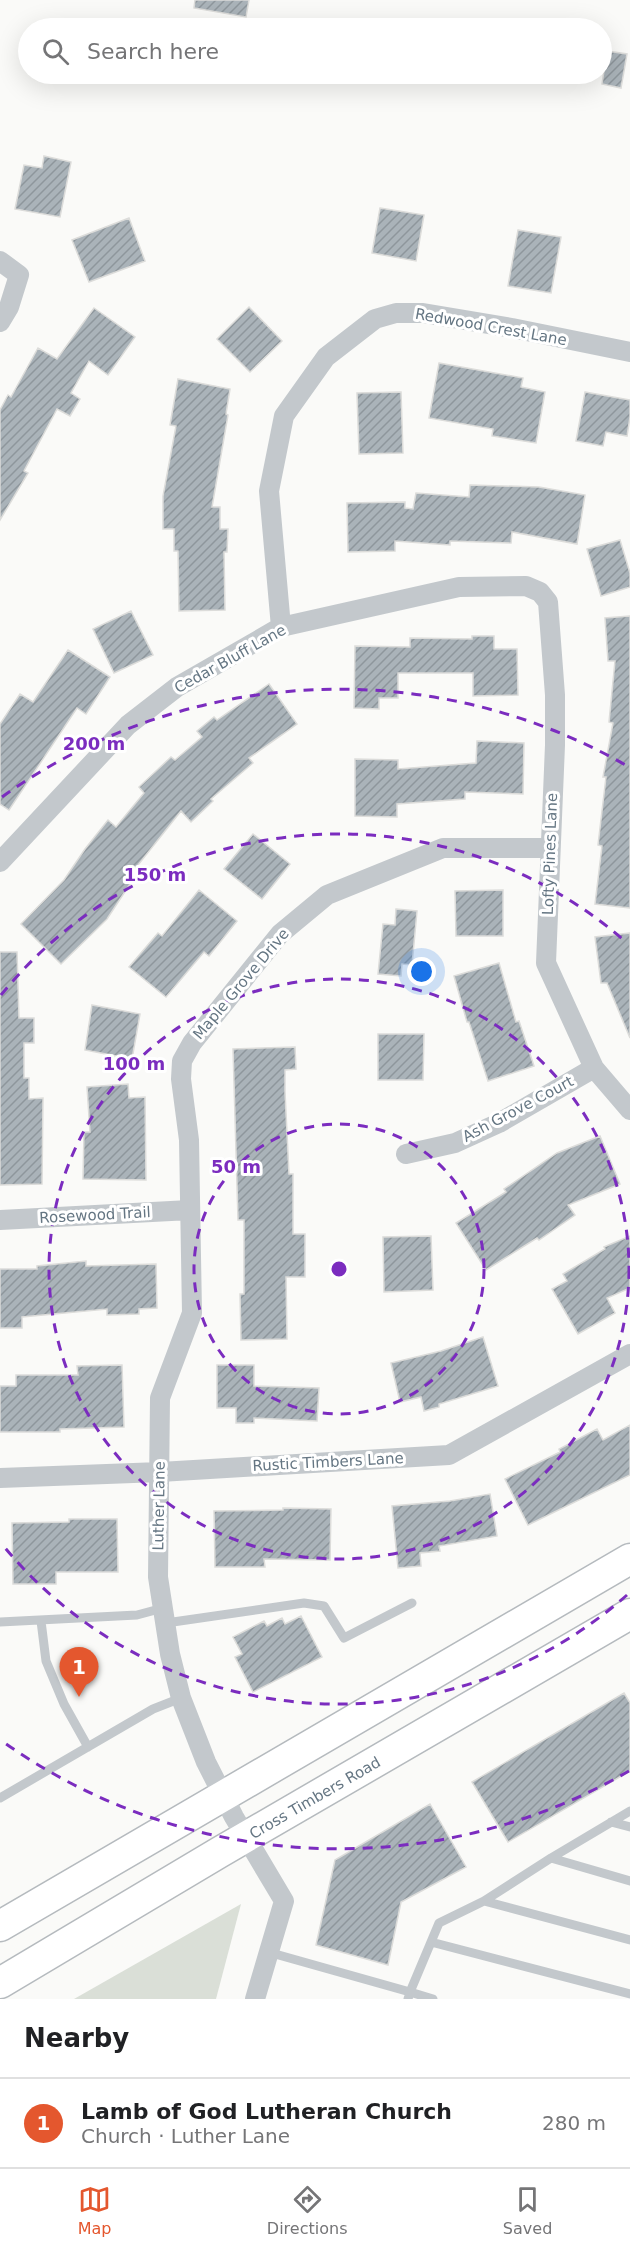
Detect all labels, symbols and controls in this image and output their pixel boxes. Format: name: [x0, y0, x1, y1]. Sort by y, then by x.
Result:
search box: [18, 18, 612, 84]
icon: search: [39, 35, 72, 68]
text: Search here: [87, 39, 219, 64]
street label: Redwood Crest Lane: [414, 305, 568, 349]
street label: Cedar Bluff Lane: [171, 621, 289, 697]
text: 200 m: [63, 733, 125, 754]
street label: Lofty Pines Lane: [539, 793, 561, 915]
text: 150 m: [124, 864, 186, 885]
street label: Maple Grove Drive: [189, 925, 293, 1043]
your location: [407, 957, 436, 986]
text: 100 m: [103, 1053, 165, 1074]
street label: Ash Grove Court: [459, 1072, 577, 1146]
text: 50 m: [211, 1156, 261, 1177]
street label: Rosewood Trail: [39, 1203, 151, 1227]
centre of rings: [329, 1259, 349, 1279]
street label: Rustic Timbers Lane: [252, 1449, 404, 1475]
street label: Luther Lane: [149, 1461, 169, 1551]
pin: 1: [60, 1648, 98, 1697]
street label: Cross Timbers Road: [246, 1753, 384, 1843]
text: Nearby: [24, 2023, 129, 2053]
text: Lamb of God Lutheran Church: [81, 2099, 452, 2124]
text: 1: [37, 2111, 50, 2135]
text: 280 m: [542, 2111, 606, 2135]
text: Church · Luther Lane: [81, 2124, 290, 2148]
tab: Map: [78, 2183, 111, 2238]
tab: Directions: [267, 2183, 347, 2238]
tab: Saved: [503, 2183, 552, 2238]

